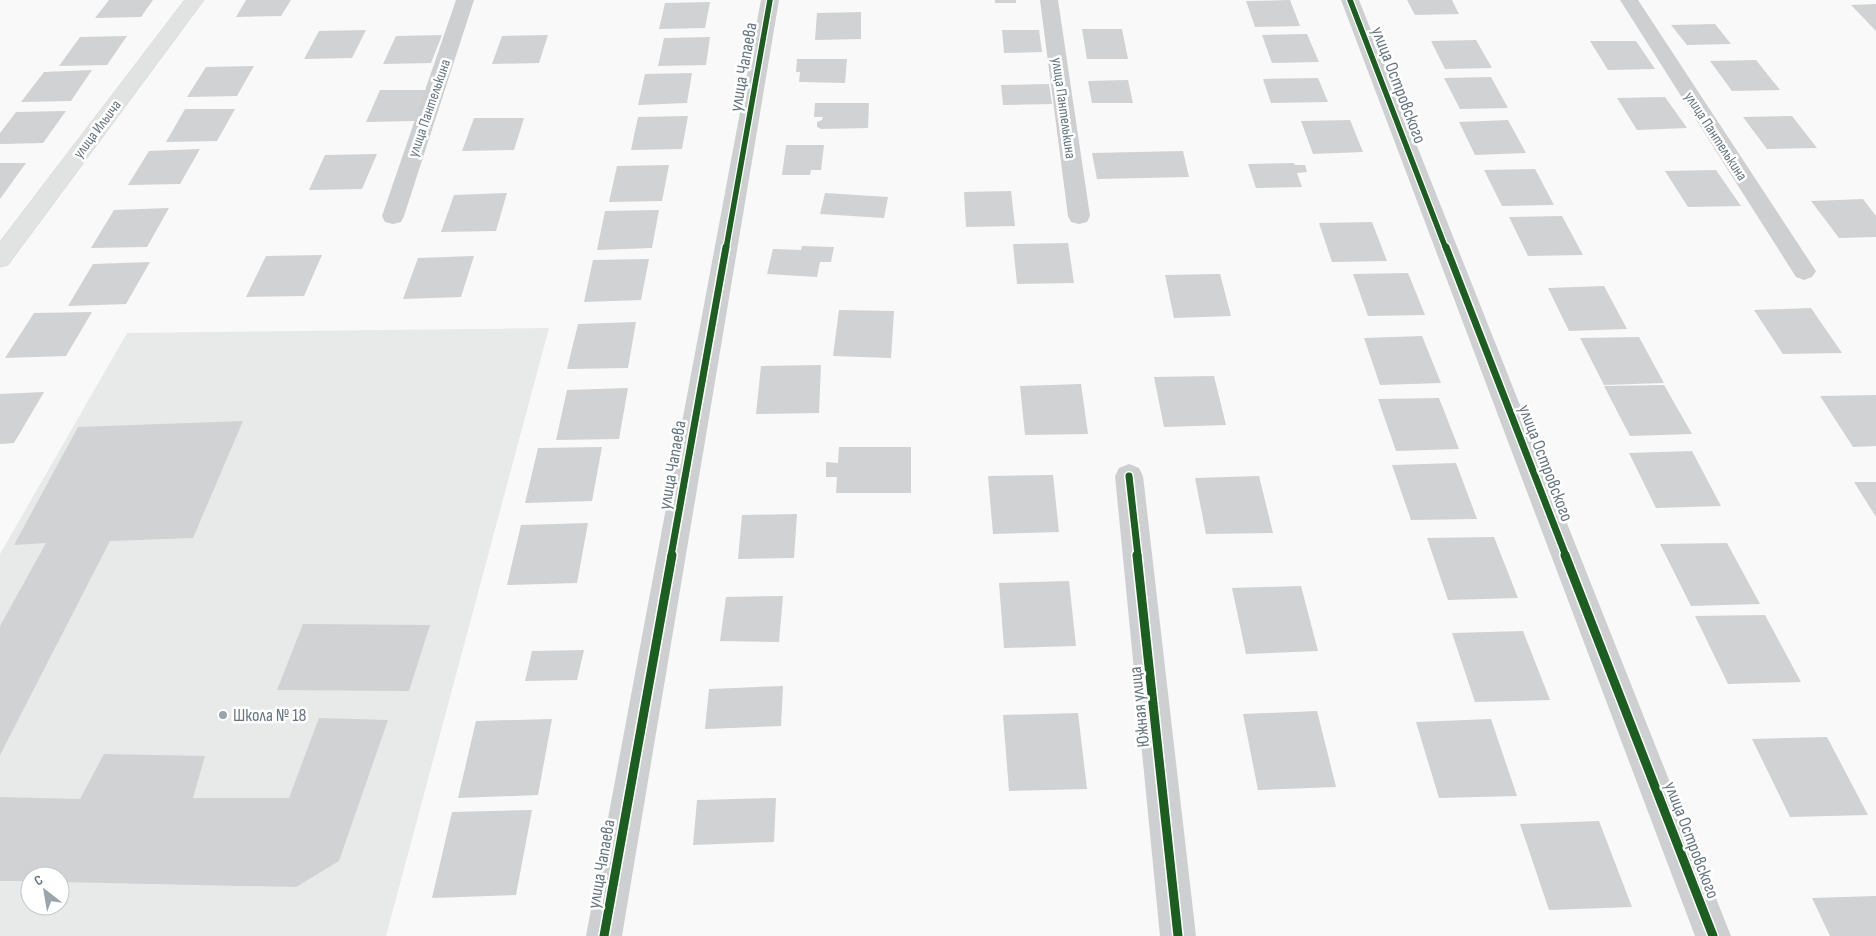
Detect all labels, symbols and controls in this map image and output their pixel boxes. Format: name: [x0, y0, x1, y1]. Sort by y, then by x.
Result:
street label: улица Чапаева: [725, 21, 762, 113]
street label: улица Островского: [1367, 24, 1430, 146]
street label: улица Пантелькина: [1047, 56, 1080, 160]
street label: улица Пантелькина: [404, 57, 455, 160]
street label: улица Пантелькина: [1680, 88, 1751, 184]
street label: улица Ильича: [69, 96, 126, 162]
street label: улица Островского: [1514, 402, 1577, 524]
street label: улица Чапаева: [654, 419, 691, 511]
street label: Южная улица: [1125, 665, 1154, 748]
place label: Школа № 18: [233, 705, 306, 726]
marker: Школа № 18: [217, 709, 229, 721]
street label: улица Островского: [1660, 779, 1723, 901]
street label: улица Чапаева: [583, 818, 620, 910]
north arrow: [20, 866, 70, 916]
text: С: [31, 871, 46, 889]

